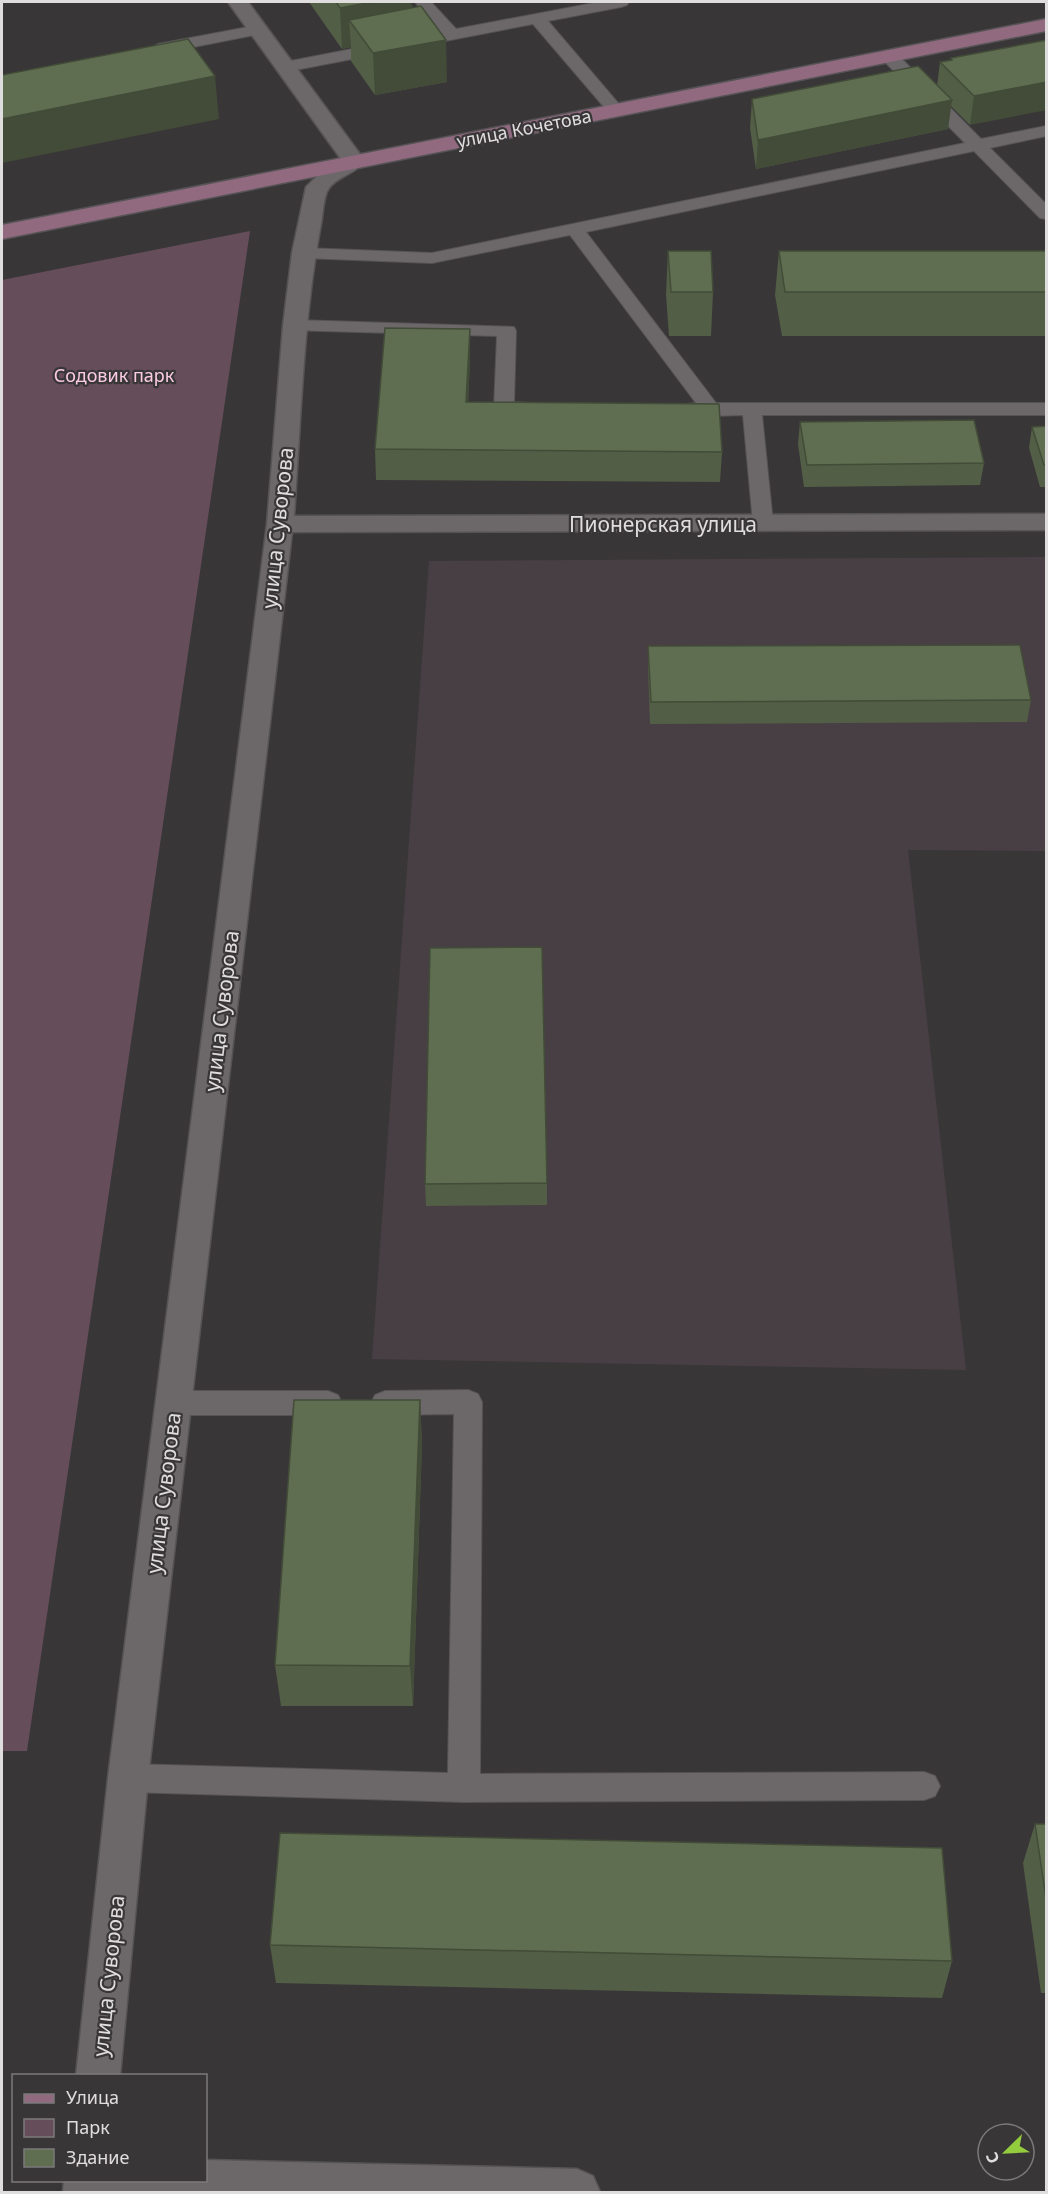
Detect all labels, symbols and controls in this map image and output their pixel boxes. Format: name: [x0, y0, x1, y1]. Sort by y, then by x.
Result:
street label: улица Кочетова: [455, 103, 593, 153]
park label: Содовик парк: [54, 363, 175, 387]
street label: улица Суворова: [255, 446, 299, 610]
street label: Пионерская улица: [569, 510, 757, 538]
street label: улица Суворова: [197, 929, 245, 1093]
street label: улица Суворова: [139, 1411, 187, 1575]
street label: улица Суворова: [86, 1894, 130, 2058]
legend: [12, 2074, 207, 2182]
text: Улица: [66, 2085, 119, 2109]
text: Парк: [66, 2115, 110, 2139]
north arrow: [976, 2122, 1036, 2182]
text: Здание: [66, 2145, 130, 2169]
text: С: [980, 2149, 1004, 2167]

